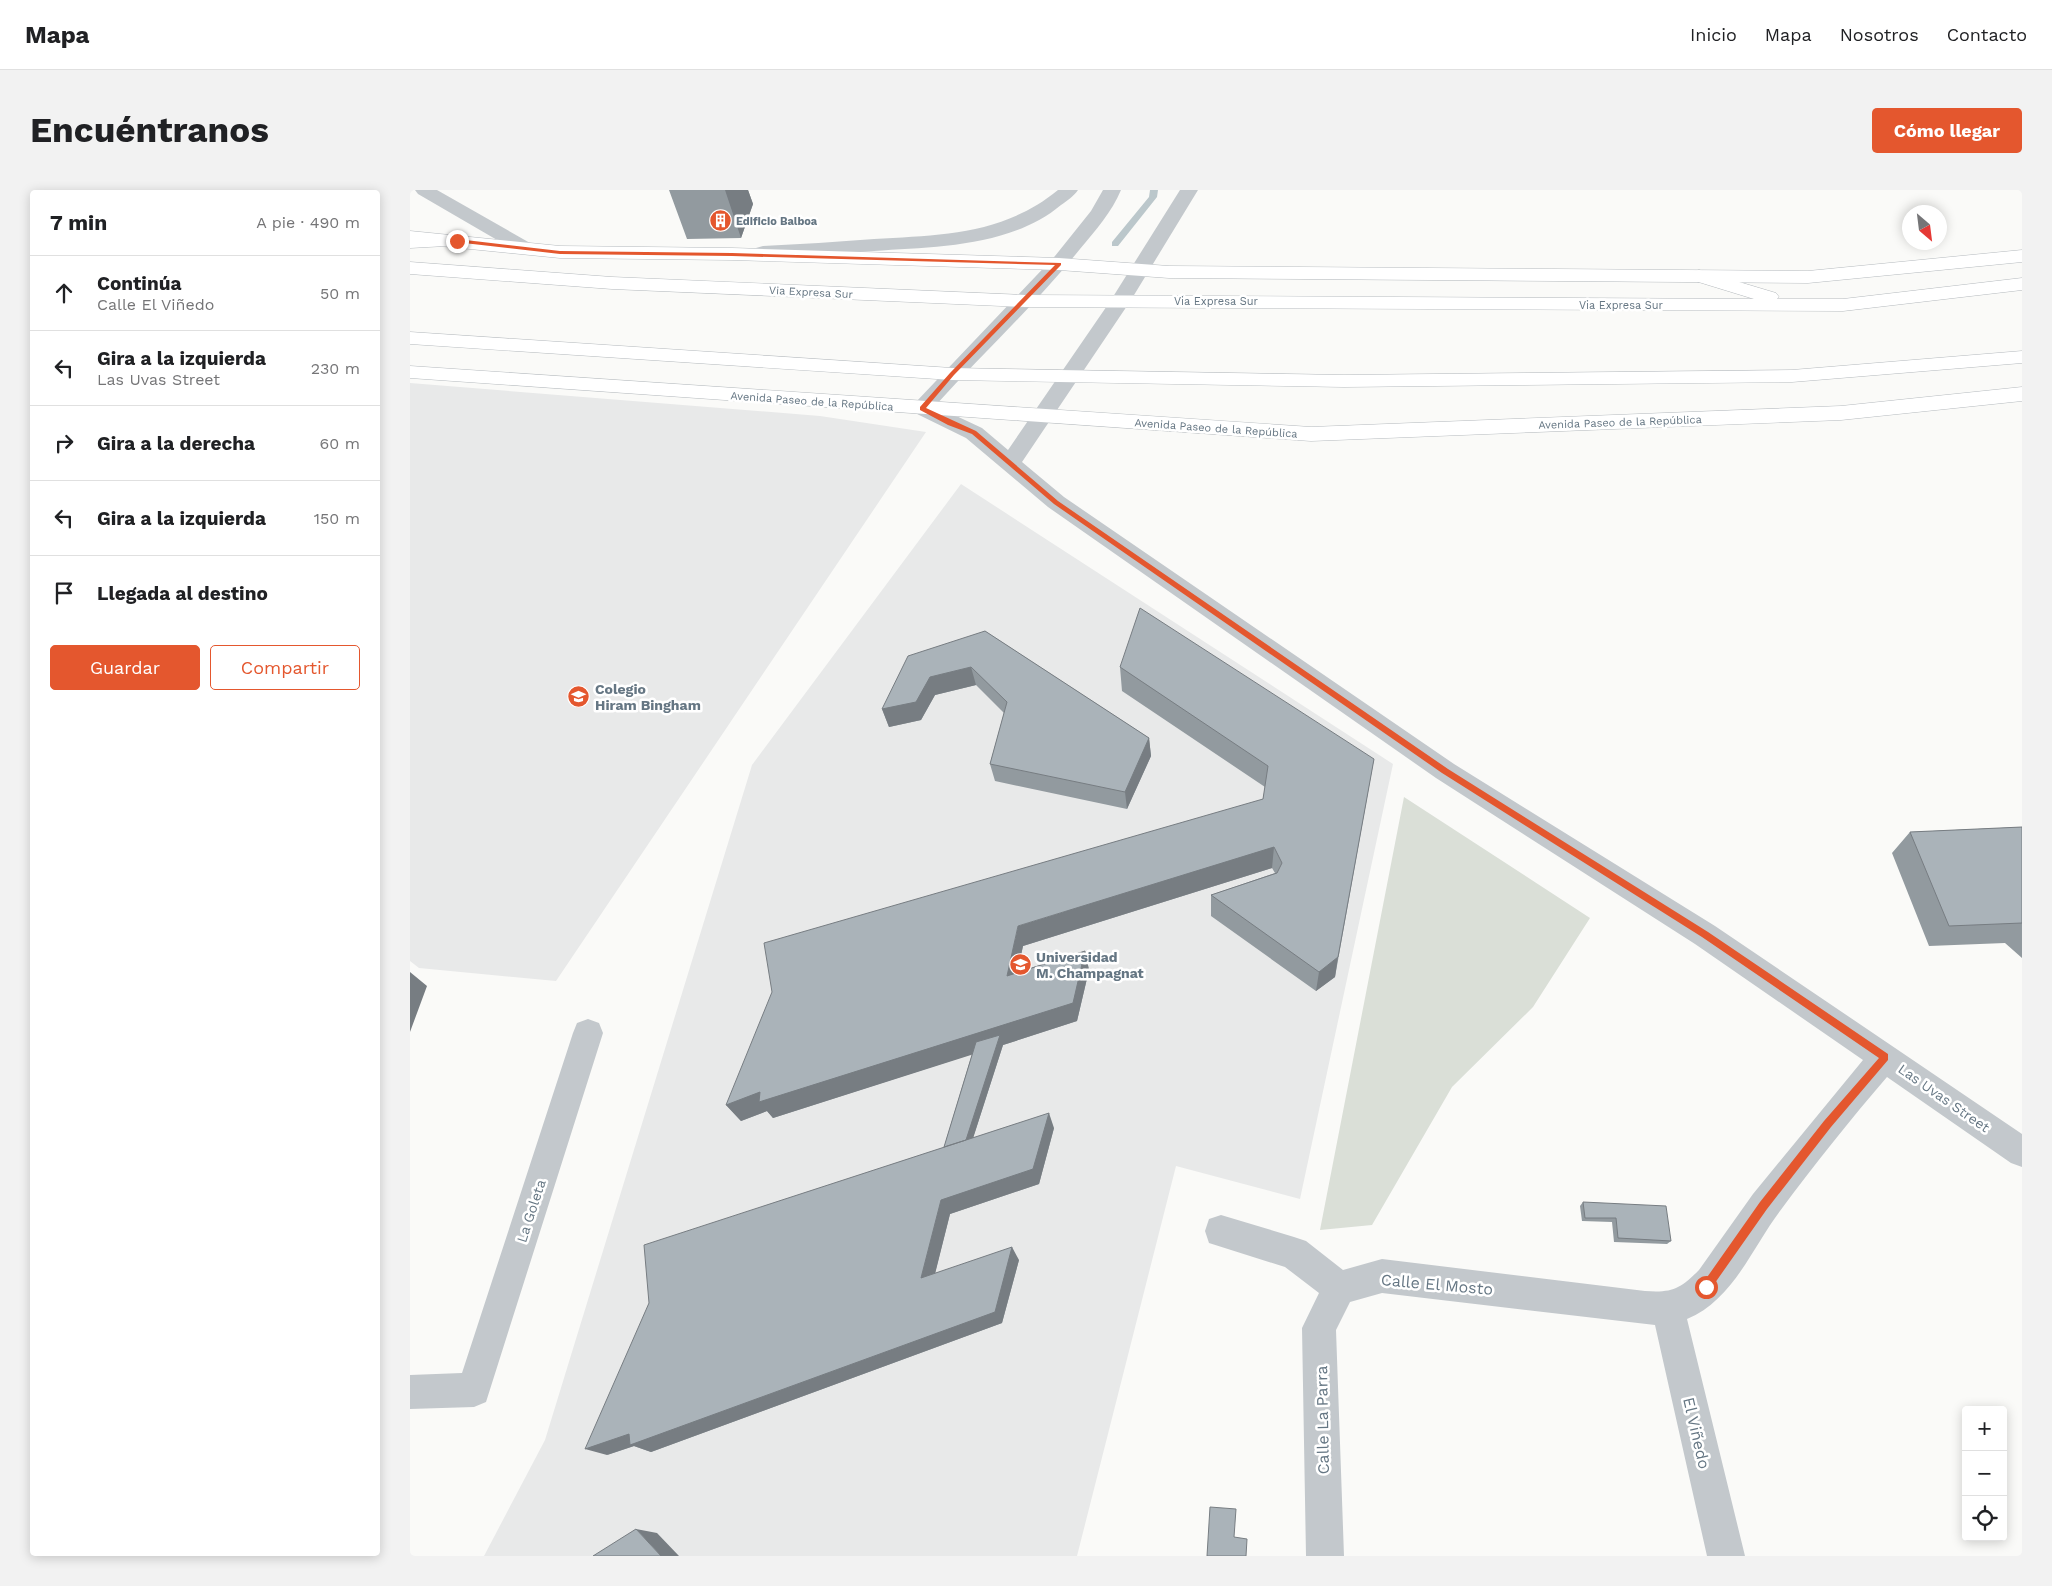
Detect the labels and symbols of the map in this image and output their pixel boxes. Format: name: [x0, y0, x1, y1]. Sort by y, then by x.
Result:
north arrow: [1902, 205, 1947, 250]
building icon: Edificio Balboa: [708, 209, 732, 233]
place label: Edificio Balboa: [736, 215, 818, 228]
route end: [446, 230, 469, 253]
street label: Via Expresa Sur: [769, 284, 854, 301]
street label: Via Expresa Sur: [1174, 295, 1259, 308]
street label: Via Expresa Sur: [1579, 299, 1664, 312]
street label: Avenida Paseo de la República: [730, 389, 894, 414]
street label: Avenida Paseo de la República: [1538, 413, 1702, 432]
street label: Avenida Paseo de la República: [1134, 416, 1298, 441]
place label: Colegio Hiram Bingham: [595, 681, 701, 713]
school or university icon: Colegio Hiram Bingham: [567, 685, 591, 709]
place label: Universidad M. Champagnat: [1036, 949, 1144, 981]
school or university icon: Universidad M. Champagnat: [1008, 953, 1032, 977]
street label: Las Uvas Street: [1895, 1061, 1993, 1136]
street label: La Goleta: [513, 1177, 549, 1244]
street label: Calle El Mosto: [1380, 1270, 1494, 1299]
route start: [1695, 1276, 1718, 1299]
street label: Calle La Parra: [1312, 1365, 1333, 1475]
street label: El Viñedo: [1679, 1395, 1714, 1471]

